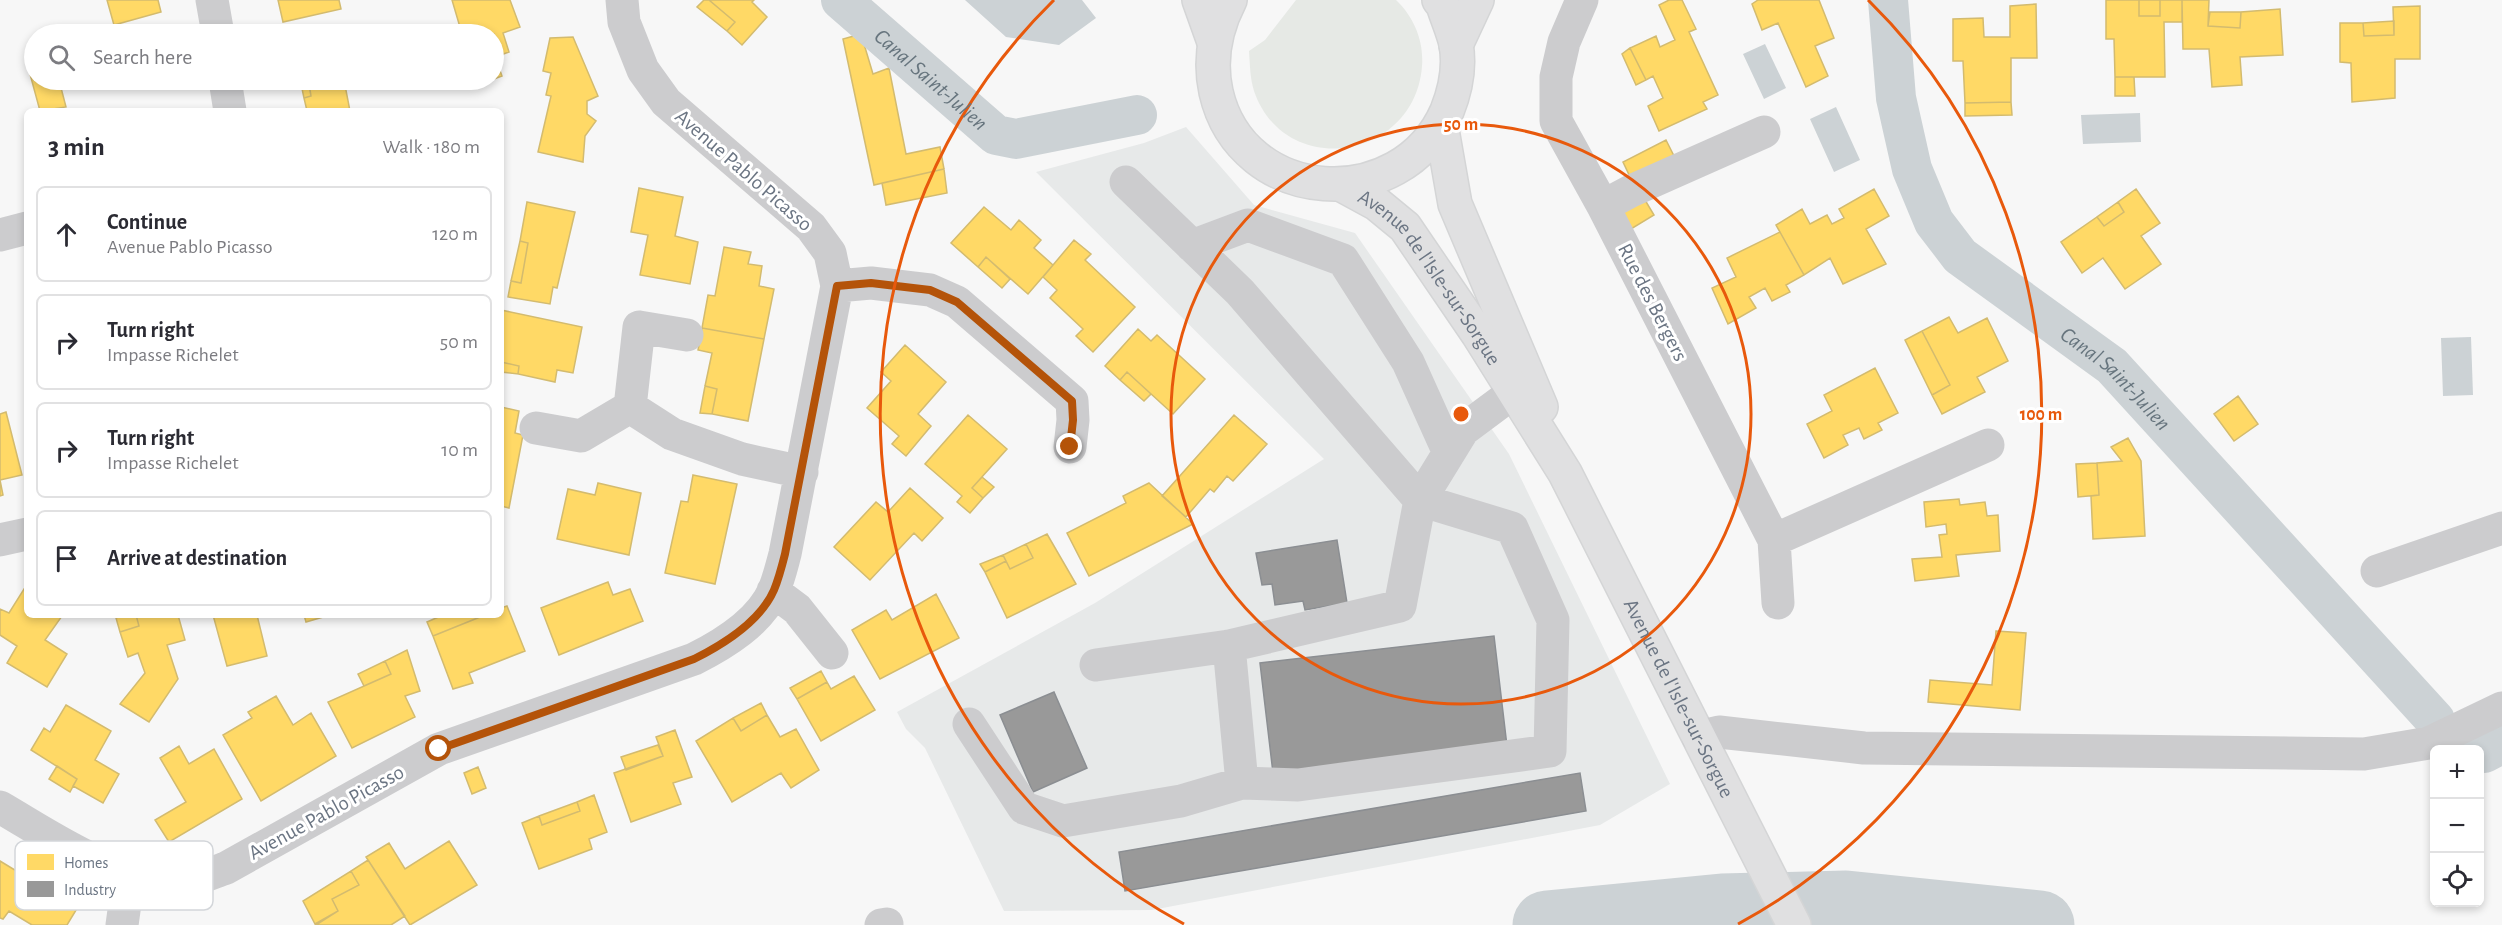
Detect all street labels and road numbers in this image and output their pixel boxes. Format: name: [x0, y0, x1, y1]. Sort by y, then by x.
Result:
street label: Avenue Pablo Picasso: [671, 105, 816, 235]
street label: Avenue de l'Isle-sur-Sorgue: [1354, 186, 1505, 369]
street label: Rue des Bergers: [1614, 240, 1691, 364]
street label: Avenue de l'Isle-sur-Sorgue: [1620, 596, 1738, 801]
street label: Avenue Pablo Picasso: [245, 761, 407, 864]

